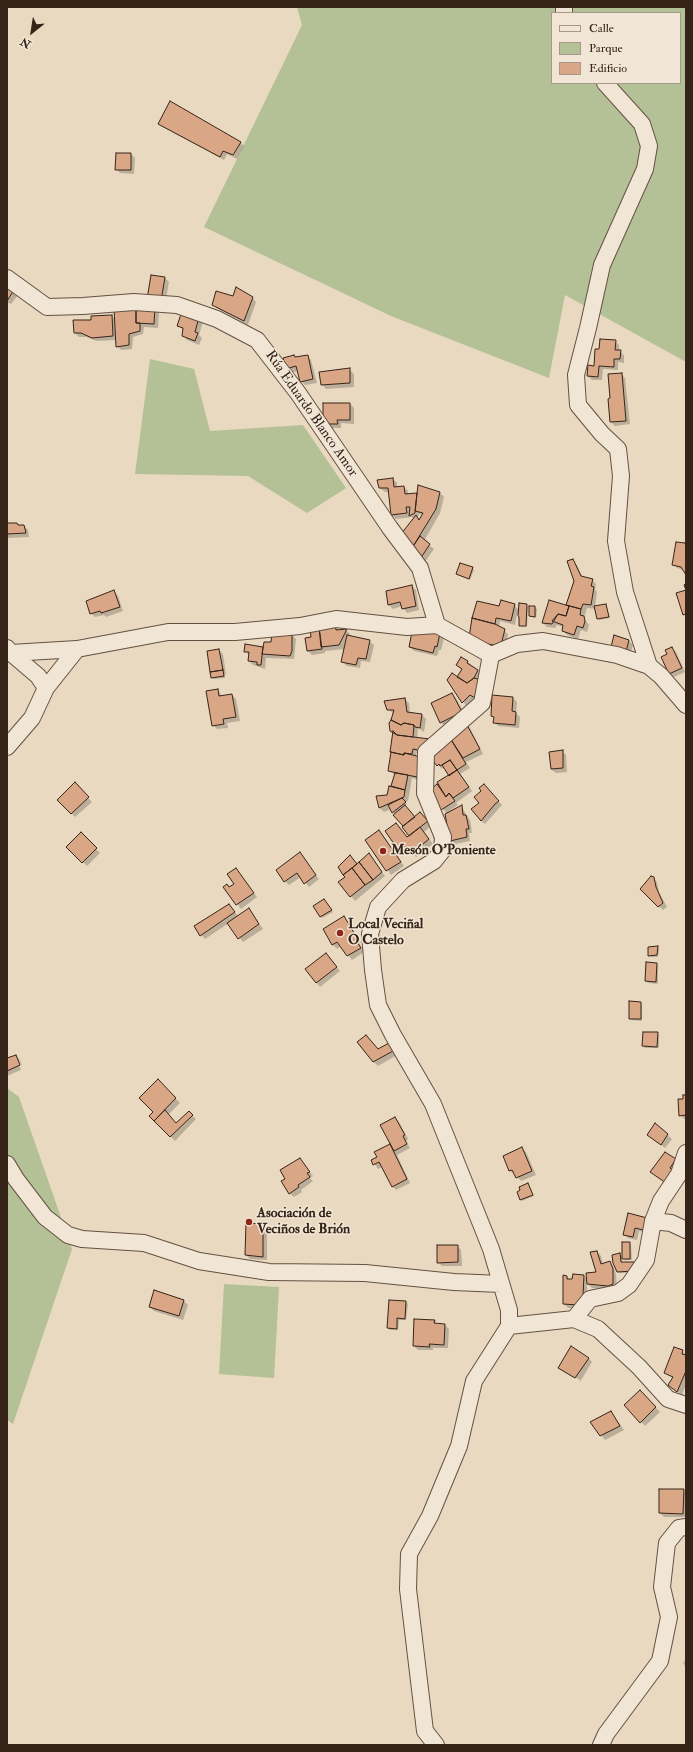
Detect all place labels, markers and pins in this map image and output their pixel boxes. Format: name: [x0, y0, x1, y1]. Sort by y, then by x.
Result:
place label: Mesón O'Poniente: [391, 843, 496, 859]
marker: Mesón O'Poniente: [378, 846, 388, 856]
place label: Local Veciñal O Castelo: [348, 917, 423, 950]
marker: Local Veciñal O Castelo: [335, 928, 345, 938]
place label: Asociación de Veciños de Brión: [257, 1206, 350, 1238]
marker: Asociación de Veciños de Brión: [244, 1217, 254, 1227]

